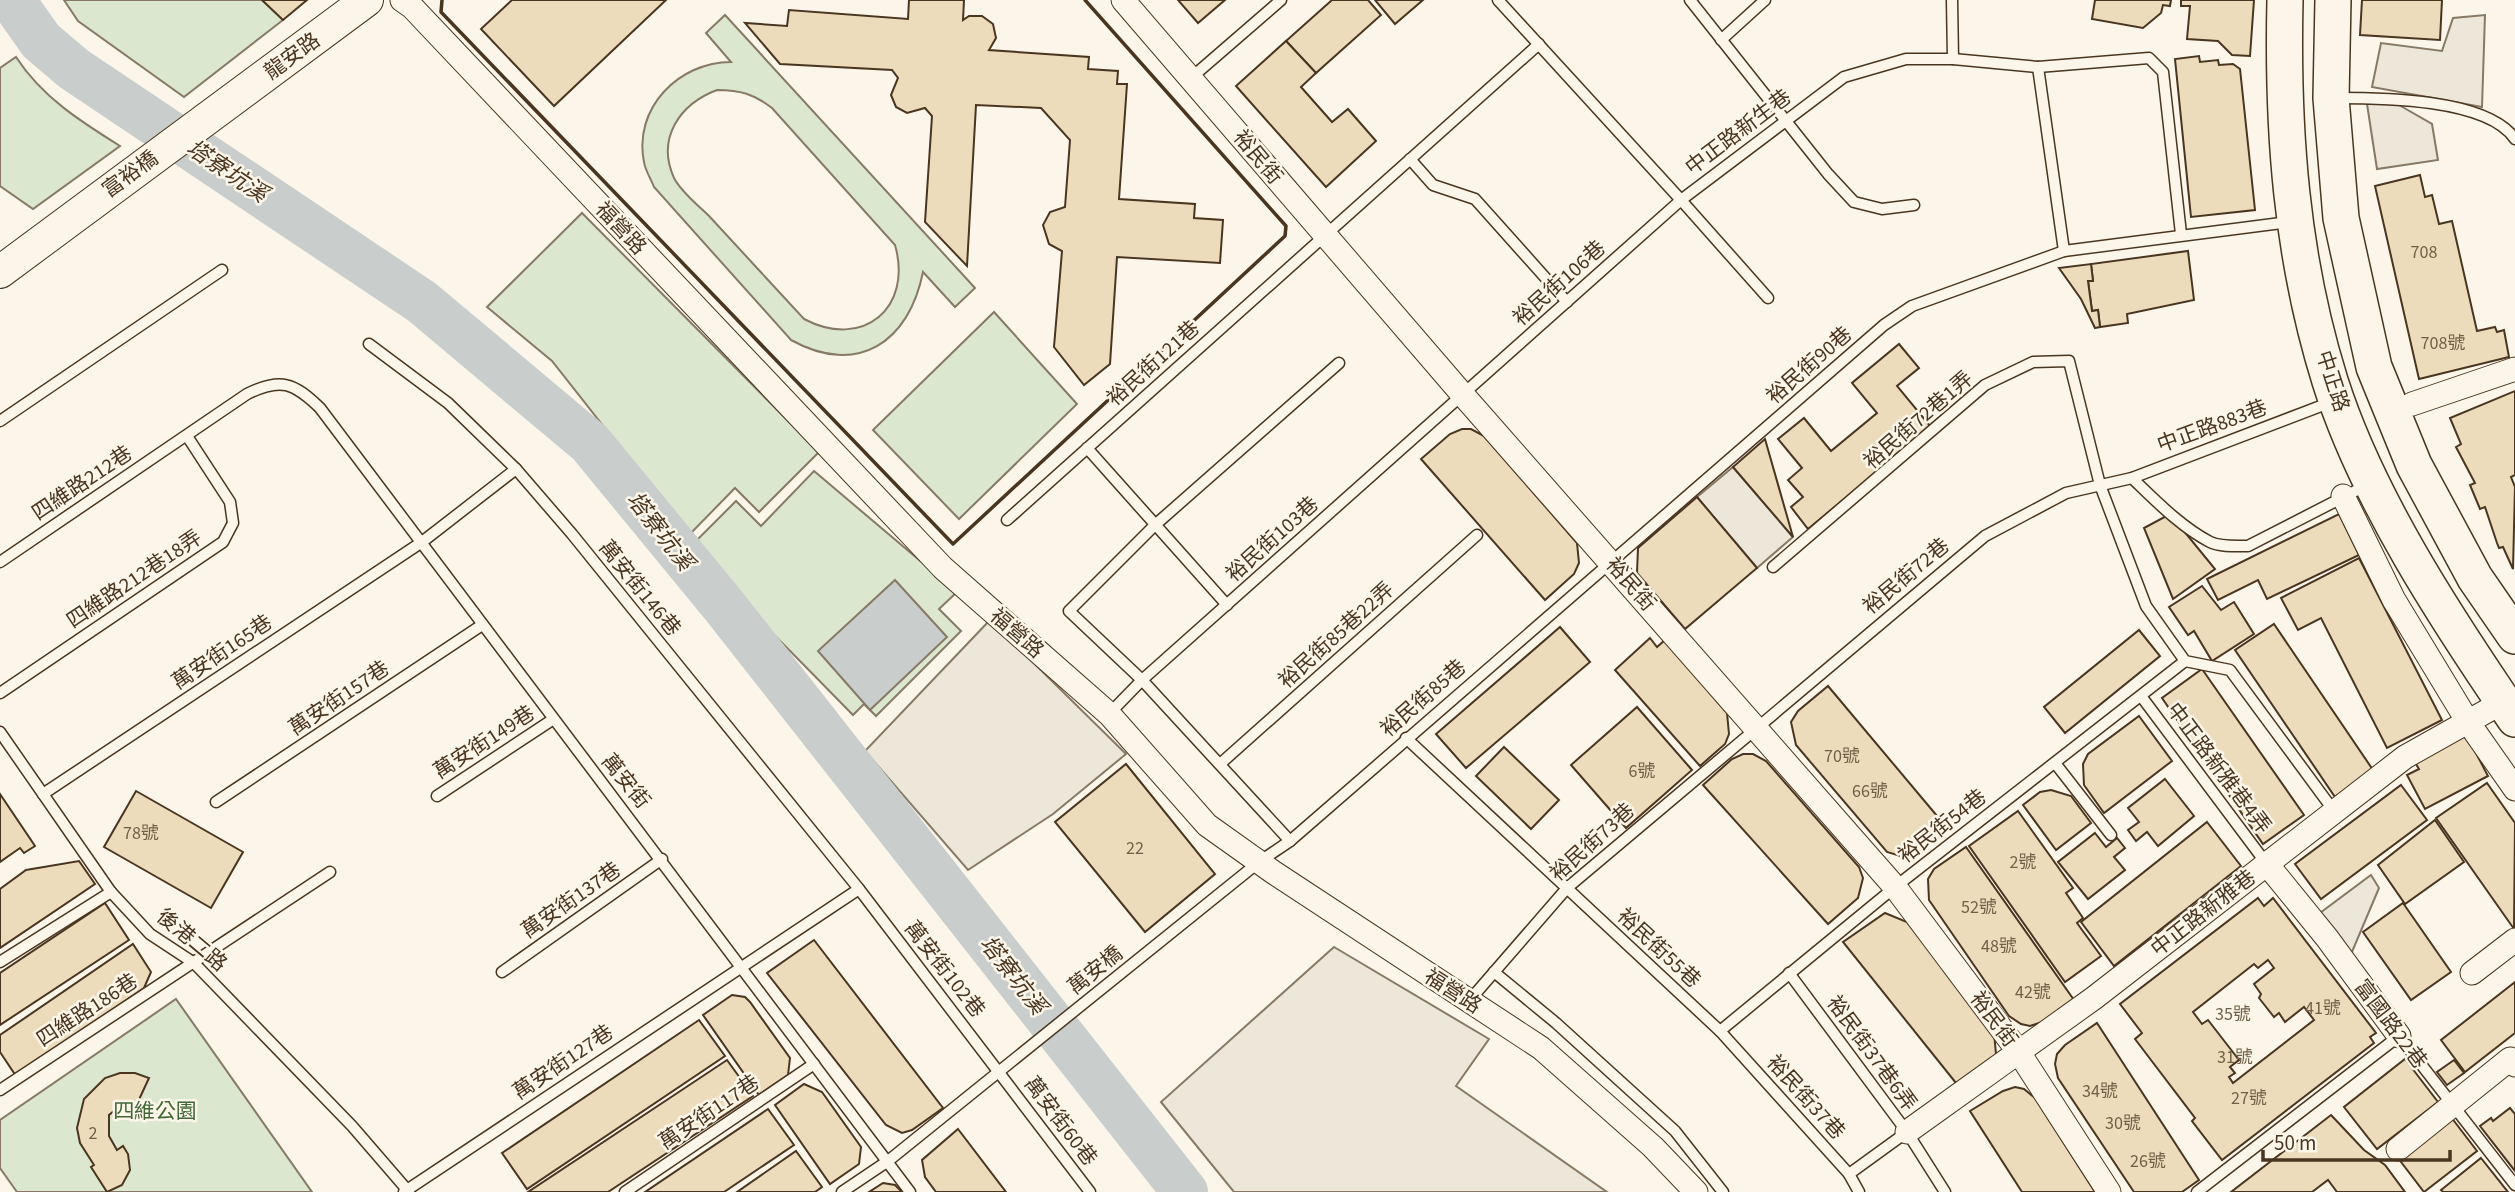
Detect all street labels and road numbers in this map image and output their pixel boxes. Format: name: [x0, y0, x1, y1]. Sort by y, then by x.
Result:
street label: 龍安路: [258, 25, 326, 87]
street label: 中正路新生巷: [1679, 82, 1797, 182]
street label: 裕民街: [1226, 123, 1290, 191]
street label: 富裕橋: [96, 143, 164, 205]
street label: 福營路: [589, 195, 653, 261]
street label: 裕民街106巷: [1506, 233, 1612, 333]
street label: 裕民街121巷: [1100, 313, 1206, 413]
street label: 裕民街90巷: [1760, 319, 1858, 411]
street label: 中正路: [2309, 346, 2357, 416]
street label: 裕民街72巷1弄: [1857, 364, 1979, 476]
street label: 中正路883巷: [2153, 392, 2271, 460]
street label: 四維路212巷: [26, 438, 138, 528]
street label: 裕民街103巷: [1219, 489, 1325, 589]
street label: 四維路212巷18弄: [60, 523, 208, 635]
street label: 裕民街72巷: [1856, 531, 1956, 621]
street label: 萬安街146巷: [592, 534, 688, 642]
street label: 裕民街: [1599, 550, 1663, 618]
street label: 裕民街85巷22弄: [1271, 575, 1401, 695]
street label: 福營路: [983, 601, 1051, 665]
street label: 萬安街165巷: [166, 607, 278, 697]
street label: 裕民街85巷: [1374, 652, 1472, 744]
street label: 萬安街157巷: [283, 653, 395, 743]
street label: 中正路新雅巷4弄: [2160, 696, 2278, 840]
street label: 萬安街149巷: [427, 698, 541, 786]
street label: 萬安街: [595, 747, 657, 815]
street label: 裕民街54巷: [1891, 782, 1993, 870]
street label: 裕民街73巷: [1543, 796, 1641, 888]
street label: 萬安街137巷: [515, 855, 627, 945]
street label: 中正路新雅巷: [2144, 862, 2262, 964]
street label: 裕民街55巷: [1610, 901, 1708, 995]
street label: 後港二路: [150, 902, 234, 978]
street label: 萬安街102巷: [898, 914, 992, 1024]
street label: 萬安橋: [1061, 939, 1129, 1001]
street label: 福營路: [1418, 961, 1488, 1021]
street label: 四維路186巷: [30, 966, 144, 1054]
street label: 富國路22巷: [2347, 973, 2435, 1075]
street label: 裕民街: [1963, 985, 2025, 1053]
street label: 裕民街37巷6弄: [1820, 989, 1924, 1117]
street label: 萬安街127巷: [507, 1017, 619, 1107]
street label: 裕民街37巷: [1760, 1048, 1852, 1146]
street label: 萬安街117巷: [653, 1067, 765, 1157]
street label: 萬安街60巷: [1017, 1070, 1105, 1172]

